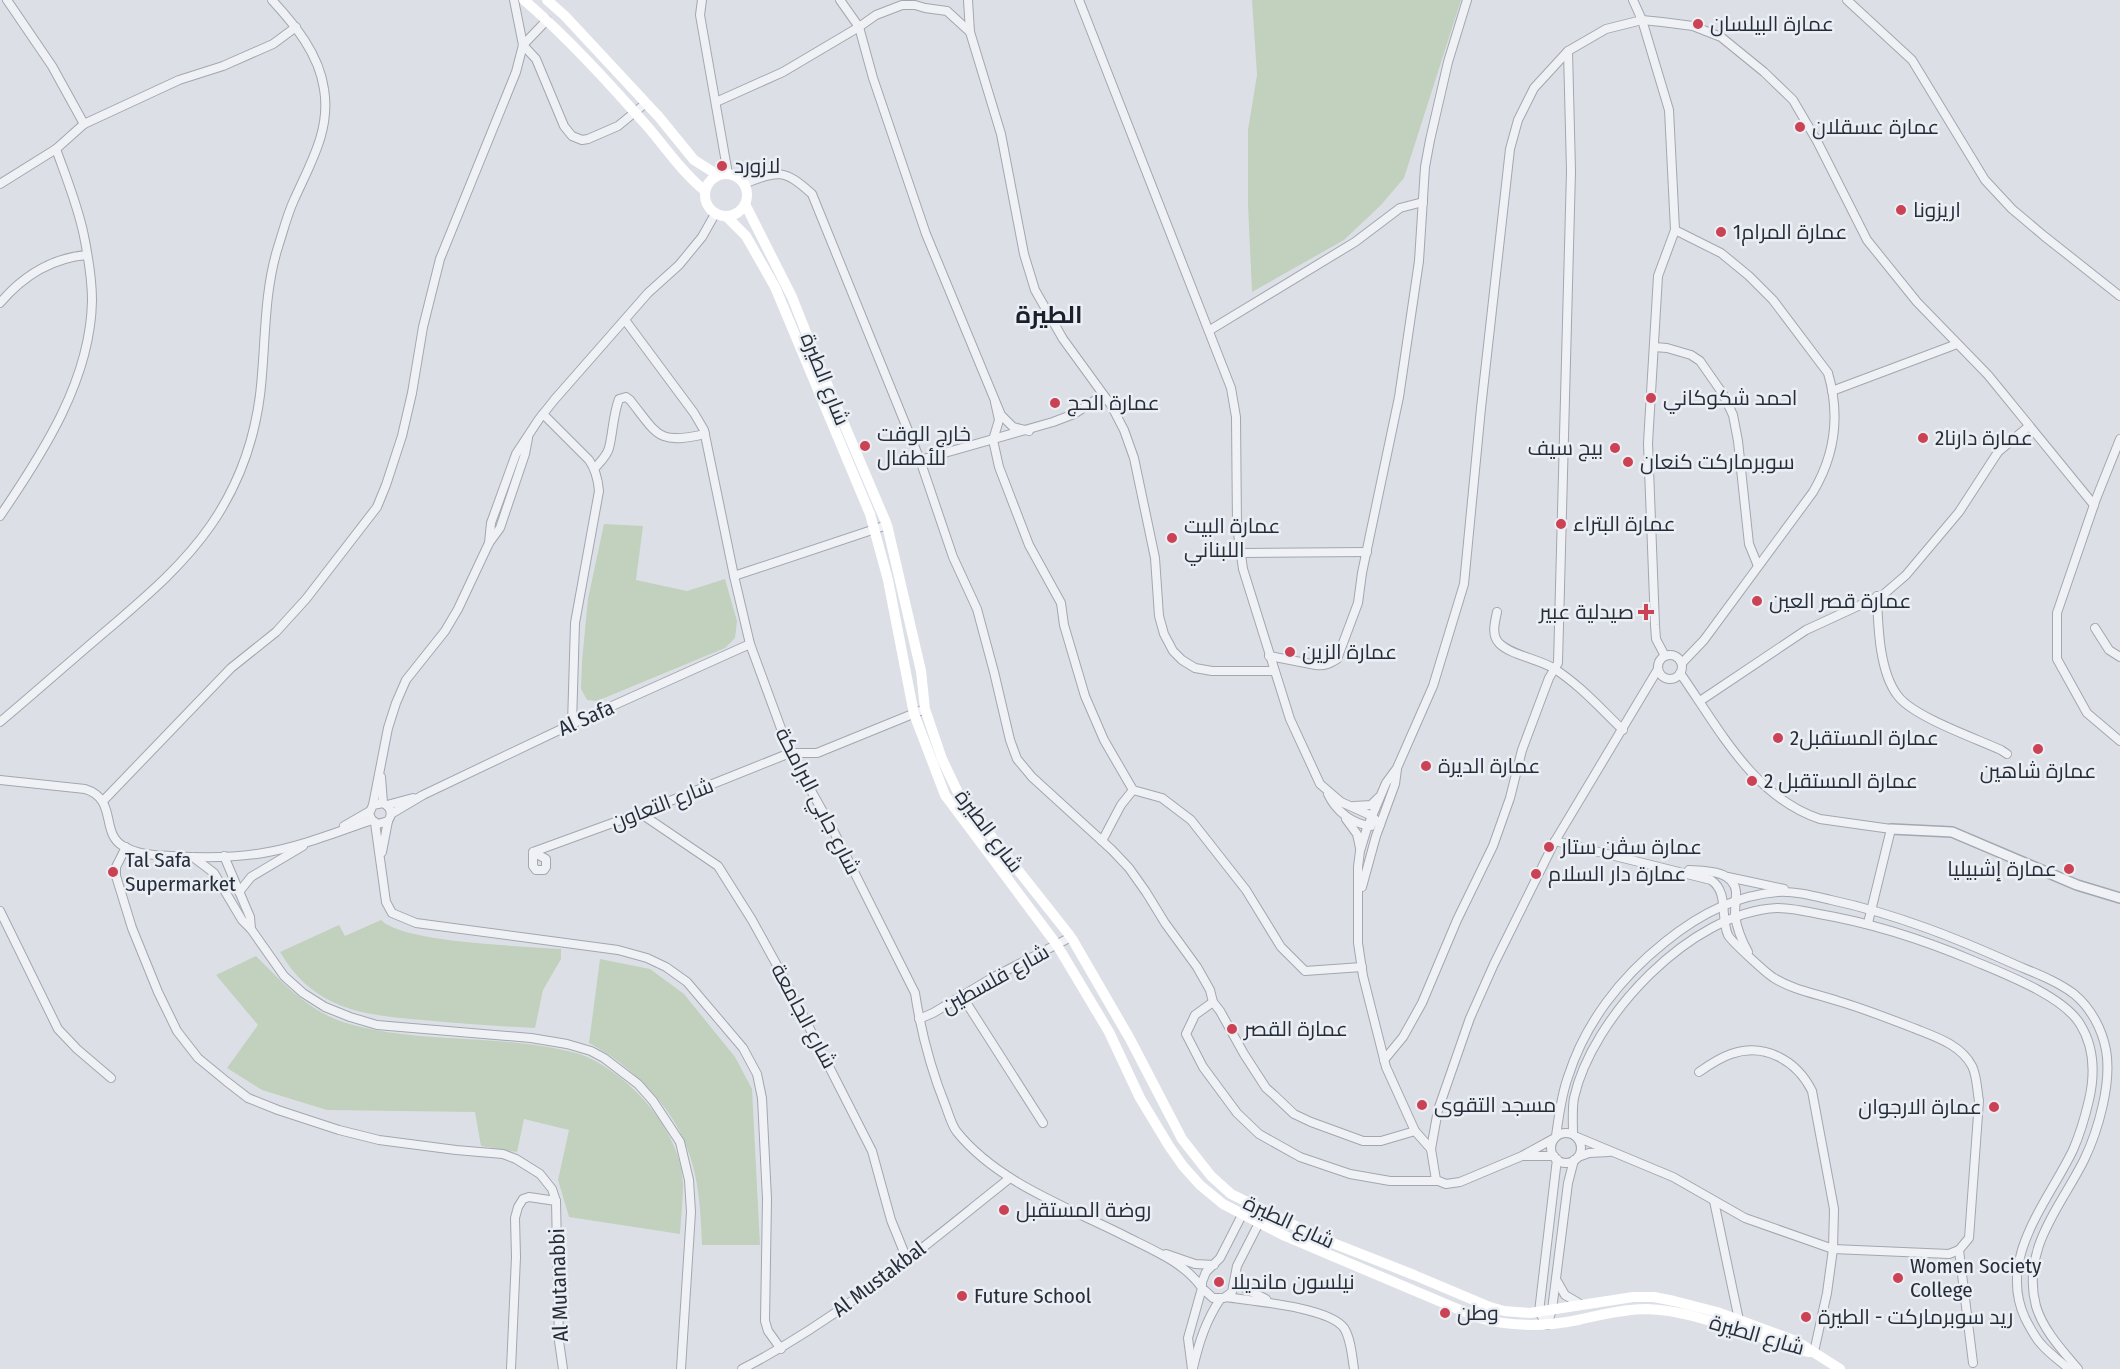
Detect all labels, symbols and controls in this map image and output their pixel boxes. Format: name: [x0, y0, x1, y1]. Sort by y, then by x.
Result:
place label: عمارة البيلسان: [1710, 11, 1834, 37]
marker: عمارة البيلسان: [1691, 17, 1705, 31]
place label: عمارة عسقلان: [1812, 114, 1940, 140]
marker: عمارة عسقلان: [1793, 120, 1807, 134]
place label: لازورد: [734, 153, 780, 179]
marker: لازورد: [715, 159, 729, 173]
place label: اريزونا: [1913, 197, 1961, 223]
marker: اريزونا: [1894, 203, 1908, 217]
place label: عمارة المرام1: [1733, 219, 1847, 246]
marker: عمارة المرام1: [1714, 225, 1728, 239]
district label: الطيرة: [1016, 301, 1082, 329]
street label: شارع الطيرة: [794, 329, 855, 429]
place label: احمد شكوكاني: [1663, 385, 1797, 414]
place label: عمارة الحج: [1067, 390, 1160, 417]
marker: احمد شكوكاني: [1644, 391, 1658, 405]
marker: عمارة الحج: [1048, 396, 1062, 410]
place label: خارج الوقت للأطفال: [877, 421, 971, 471]
place label: عمارة دارنا2: [1935, 425, 2033, 451]
marker: عمارة دارنا2: [1916, 431, 1930, 445]
place label: بيج سيف: [1527, 435, 1603, 462]
marker: خارج الوقت للأطفال: [858, 439, 872, 453]
marker: بيج سيف: [1608, 441, 1622, 455]
place label: سوبرماركت كنعان: [1640, 449, 1795, 475]
marker: سوبرماركت كنعان: [1621, 455, 1635, 469]
place label: عمارة البتراء: [1573, 511, 1676, 537]
place label: عمارة البيت اللبناني: [1184, 513, 1280, 566]
marker: عمارة البتراء: [1554, 517, 1568, 531]
marker: عمارة البيت اللبناني: [1165, 531, 1179, 545]
place label: عمارة قصر العين: [1769, 588, 1911, 614]
marker: عمارة قصر العين: [1750, 594, 1764, 608]
place label: صيدلية عبير: [1538, 599, 1634, 625]
marker: صيدلية عبير: [1639, 605, 1653, 619]
place label: عمارة الزين: [1302, 639, 1397, 665]
marker: عمارة الزين: [1283, 645, 1297, 659]
street label: Al Safa: [554, 694, 618, 742]
street label: شارع جابي البرامكة: [767, 723, 866, 880]
place label: عمارة المستقبل2: [1790, 725, 1939, 751]
marker: عمارة المستقبل2: [1771, 731, 1785, 745]
marker: عمارة شاهين: [2031, 742, 2045, 756]
place label: عمارة الديرة: [1438, 753, 1540, 779]
place label: عمارة شاهين: [1980, 758, 2096, 784]
marker: عمارة الديرة: [1419, 759, 1433, 773]
place label: عمارة المستقبل 2: [1764, 768, 1918, 794]
street label: شارع التعاون: [607, 772, 718, 836]
marker: عمارة المستقبل 2: [1745, 774, 1759, 788]
street label: شارع الطيرة: [948, 784, 1029, 878]
place label: عمارة سڤن ستار: [1560, 834, 1702, 860]
marker: عمارة سڤن ستار: [1542, 840, 1556, 854]
place label: Tal Safa Supermarket: [125, 847, 236, 897]
place label: عمارة إشبيليا: [1947, 856, 2057, 882]
place label: عمارة دار السلام: [1548, 861, 1687, 888]
marker: عمارة إشبيليا: [2062, 862, 2076, 876]
marker: Tal Safa Supermarket: [106, 865, 120, 879]
marker: عمارة دار السلام: [1529, 867, 1543, 881]
street label: شارع فلسطين: [936, 939, 1054, 1020]
street label: شارع الجامعة: [765, 959, 842, 1073]
place label: عمارة القصر: [1243, 1016, 1348, 1042]
marker: عمارة القصر: [1225, 1022, 1239, 1036]
place label: مسجد التقوى: [1434, 1092, 1556, 1118]
place label: عمارة الارجوان: [1858, 1094, 1982, 1120]
marker: مسجد التقوى: [1415, 1098, 1429, 1112]
marker: عمارة الارجوان: [1987, 1100, 2001, 1114]
street label: شارع الطيرة: [1239, 1190, 1339, 1255]
place label: روضة المستقبل: [1016, 1197, 1151, 1223]
marker: روضة المستقبل: [997, 1203, 1011, 1217]
street label: Al Mutanabbi: [544, 1228, 574, 1342]
street label: Al Mustakbal: [827, 1235, 931, 1322]
place label: Women Society College: [1910, 1253, 2042, 1303]
place label: نيلسون مانديلا: [1231, 1269, 1355, 1295]
marker: Women Society College: [1891, 1271, 1905, 1285]
marker: نيلسون مانديلا: [1212, 1275, 1226, 1289]
place label: Future School: [974, 1283, 1092, 1309]
marker: Future School: [955, 1289, 969, 1303]
place label: وطن: [1457, 1300, 1499, 1326]
place label: ريد سوبرماركت - الطيرة: [1818, 1304, 2013, 1330]
marker: وطن: [1438, 1306, 1452, 1320]
street label: شارع الطيرة: [1706, 1309, 1807, 1362]
marker: ريد سوبرماركت - الطيرة: [1799, 1310, 1813, 1324]

